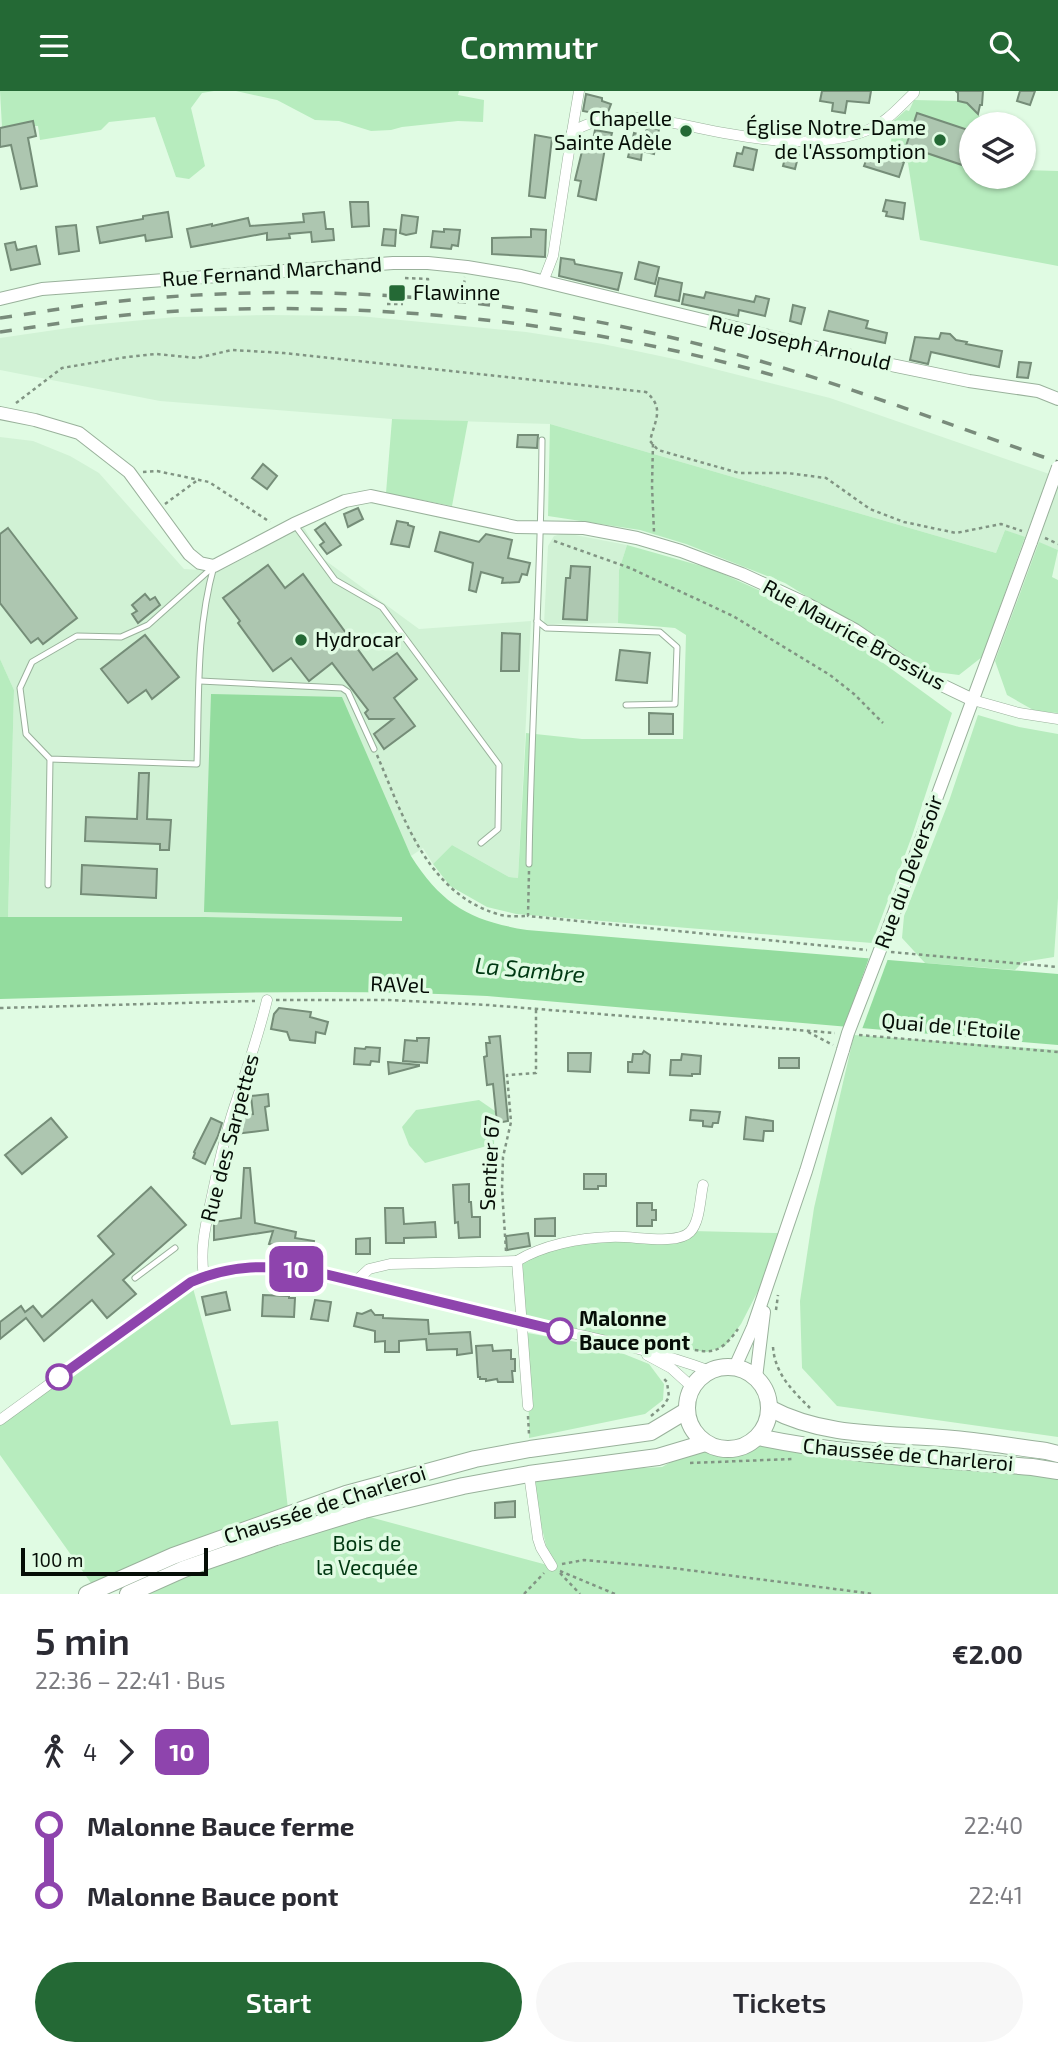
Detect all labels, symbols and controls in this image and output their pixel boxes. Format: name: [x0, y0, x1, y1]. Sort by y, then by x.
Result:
icon: menu: [35, 27, 73, 65]
text: Commutr: [460, 27, 598, 65]
icon: search: [985, 27, 1023, 65]
place label: Chapelle Sainte Adèle: [554, 105, 672, 154]
map controls: [959, 112, 1036, 189]
button: layers: [959, 112, 1036, 189]
place label: Église Notre-Dame de l'Assomption: [746, 114, 926, 163]
marker: Chapelle Sainte Adèle: [678, 123, 694, 139]
marker: Église Notre-Dame de l'Assomption: [932, 132, 948, 148]
street label: Rue Fernand Marchand: [161, 250, 383, 291]
place label: Flawinne: [413, 279, 500, 304]
marker: Flawinne: [387, 283, 407, 303]
street label: Rue Joseph Arnould: [707, 308, 894, 375]
street label: Rue Maurice Brossius: [759, 573, 950, 694]
place label: Hydrocar: [315, 626, 403, 651]
marker: Hydrocar: [293, 632, 309, 648]
street label: Rue du Déversoir: [868, 791, 947, 952]
water label: La Sambre: [474, 950, 586, 988]
street label: RAVeL: [370, 970, 430, 997]
street label: Quai de l'Etoile: [880, 1007, 1022, 1045]
street label: Rue des Sarpettes: [194, 1051, 263, 1224]
street label: Sentier 67: [474, 1114, 503, 1211]
line badge: 10: [264, 1246, 328, 1292]
text: 10: [283, 1254, 309, 1283]
place label: Malonne Bauce pont: [579, 1305, 690, 1354]
marker: Malonne Bauce pont: [547, 1318, 573, 1344]
unlabelled marker: [46, 1364, 72, 1390]
street label: Chaussée de Charleroi: [802, 1432, 1014, 1475]
street label: Chaussée de Charleroi: [220, 1459, 429, 1548]
park label: Bois de la Vecquée: [316, 1530, 418, 1579]
scale bar: [21, 1545, 208, 1577]
text: 100 m: [32, 1548, 83, 1571]
text: 5 min: [35, 1617, 130, 1663]
text: €2.00: [952, 1638, 1023, 1669]
text: 22:36 – 22:41 · Bus: [35, 1666, 225, 1694]
icon: walk: [35, 1733, 73, 1771]
icon: forward: [107, 1733, 145, 1771]
text: 10: [169, 1737, 195, 1766]
text: 4: [83, 1738, 97, 1766]
text: Malonne Bauce ferme: [87, 1810, 355, 1841]
text: 22:40: [964, 1811, 1023, 1839]
text: Malonne Bauce pont: [87, 1880, 338, 1911]
text: 22:41: [968, 1881, 1023, 1909]
button: Start: [35, 1962, 522, 2042]
button: Tickets: [536, 1962, 1023, 2042]

